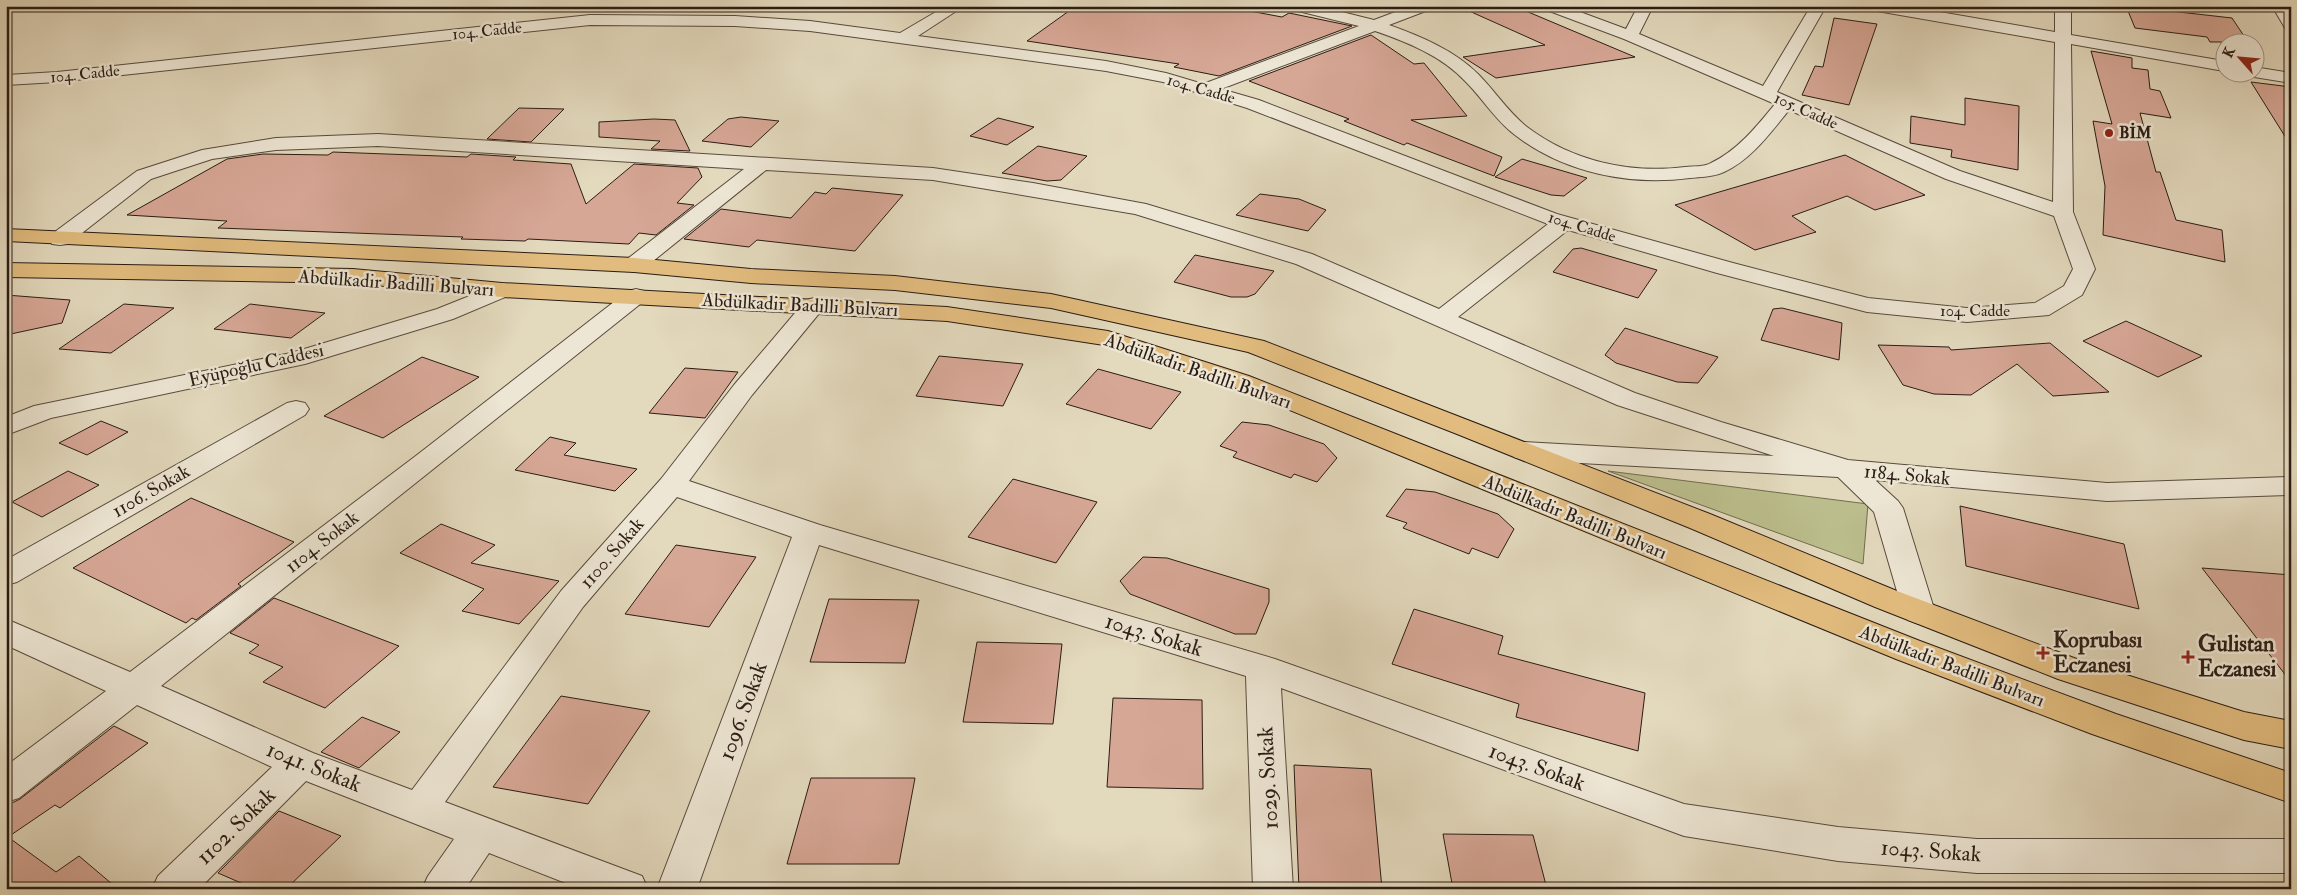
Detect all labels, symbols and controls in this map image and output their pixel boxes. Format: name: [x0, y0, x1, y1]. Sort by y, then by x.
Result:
street label: 104. Cadde: [451, 17, 523, 45]
north arrow: [2214, 32, 2264, 82]
text: K: [2219, 43, 2239, 61]
street label: 104. Cadde: [49, 60, 121, 88]
street label: 104. Cadde: [1165, 70, 1238, 108]
street label: 105. Cadde: [1771, 88, 1841, 134]
place label: BİM: [2119, 122, 2152, 143]
marker: BİM: [2103, 127, 2115, 139]
street label: 104. Cadde: [1546, 207, 1619, 247]
street label: Abdülkadir Badilli Bulvarı: [296, 264, 495, 302]
street label: Abdülkadir Badilli Bulvarı: [700, 288, 899, 322]
street label: 104. Cadde: [1940, 301, 2010, 321]
street label: Abdülkadir Badilli Bulvarı: [1100, 327, 1295, 414]
street label: Eyüpoğlu Caddesi: [186, 338, 326, 393]
street label: 1106. Sokak: [108, 459, 194, 523]
street label: 1184. Sokak: [1863, 459, 1951, 491]
street label: Abdülkadir Badilli Bulvarı: [1479, 469, 1670, 565]
street label: 1104. Sokak: [280, 506, 364, 578]
street label: 1100. Sokak: [575, 513, 649, 593]
street label: 1043. Sokak: [1102, 607, 1207, 663]
street label: Abdülkadir Badilli Bulvarı: [1855, 619, 2048, 712]
place label: Koprubası Eczanesi: [2053, 626, 2143, 679]
place label: Gulistan Eczanesi: [2198, 630, 2276, 683]
marker: Koprubası Eczanesi: [2037, 647, 2049, 659]
marker: Gulistan Eczanesi: [2182, 651, 2194, 663]
street label: 1096. Sokak: [712, 657, 774, 764]
street label: 1029. Sokak: [1251, 725, 1285, 830]
street label: 1041. Sokak: [262, 735, 366, 799]
street label: 1043. Sokak: [1485, 737, 1590, 798]
street label: 1102. Sokak: [190, 781, 282, 871]
street label: 1043. Sokak: [1880, 834, 1983, 869]

